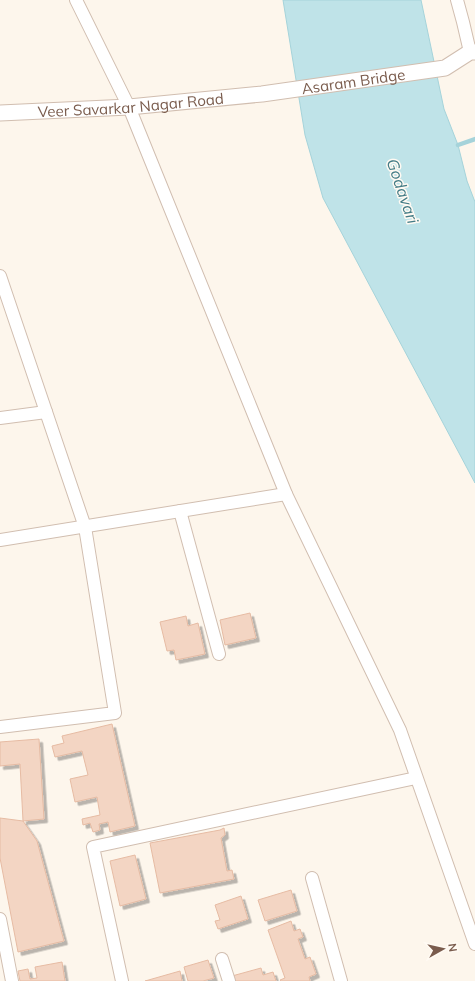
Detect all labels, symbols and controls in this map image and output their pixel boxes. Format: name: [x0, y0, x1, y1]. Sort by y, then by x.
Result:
street label: Asaram Bridge: [300, 64, 406, 98]
street label: Veer Savarkar Nagar Road: [37, 88, 225, 121]
water label: Godavari: [383, 156, 424, 226]
north arrow: [423, 929, 463, 969]
text: N: [445, 943, 460, 953]

